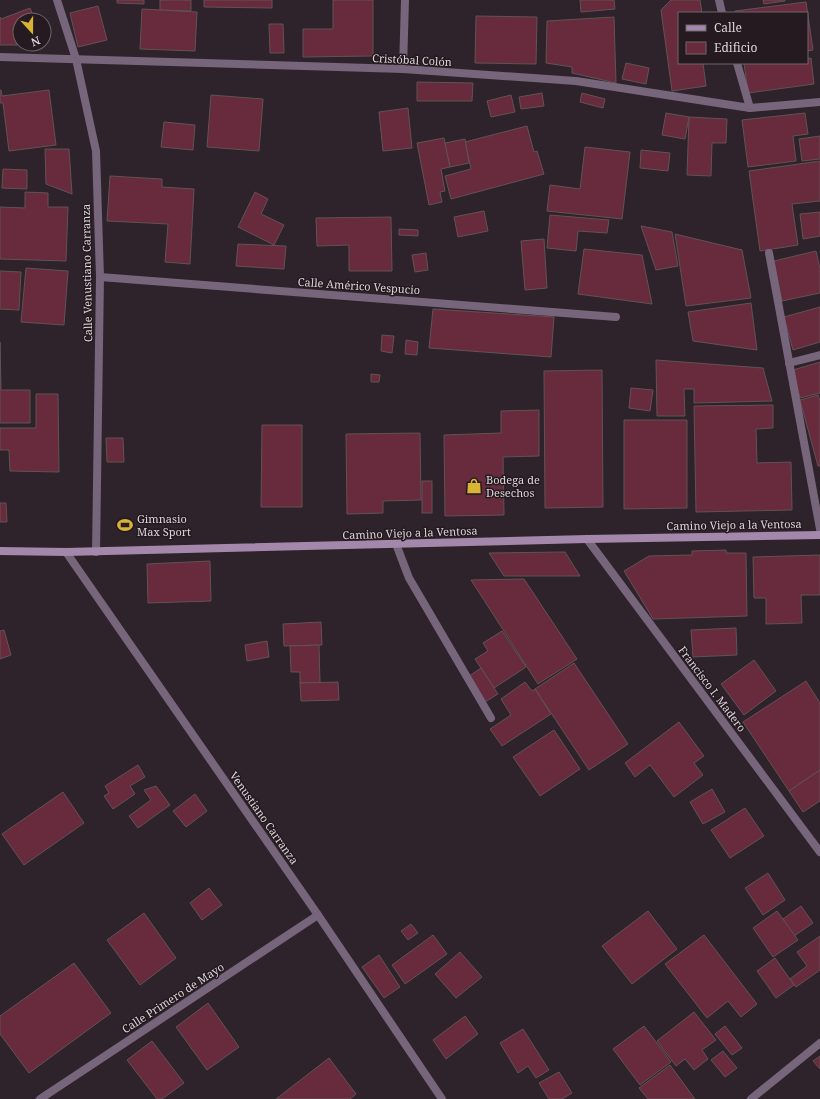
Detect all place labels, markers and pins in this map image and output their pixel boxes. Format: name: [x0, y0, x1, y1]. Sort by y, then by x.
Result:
place label: Bodega de Desechos: [486, 472, 540, 500]
shop icon: Bodega de Desechos: [465, 477, 483, 495]
place label: Gimnasio Max Sport: [137, 511, 191, 539]
sports icon: Gimnasio Max Sport: [116, 516, 134, 534]

